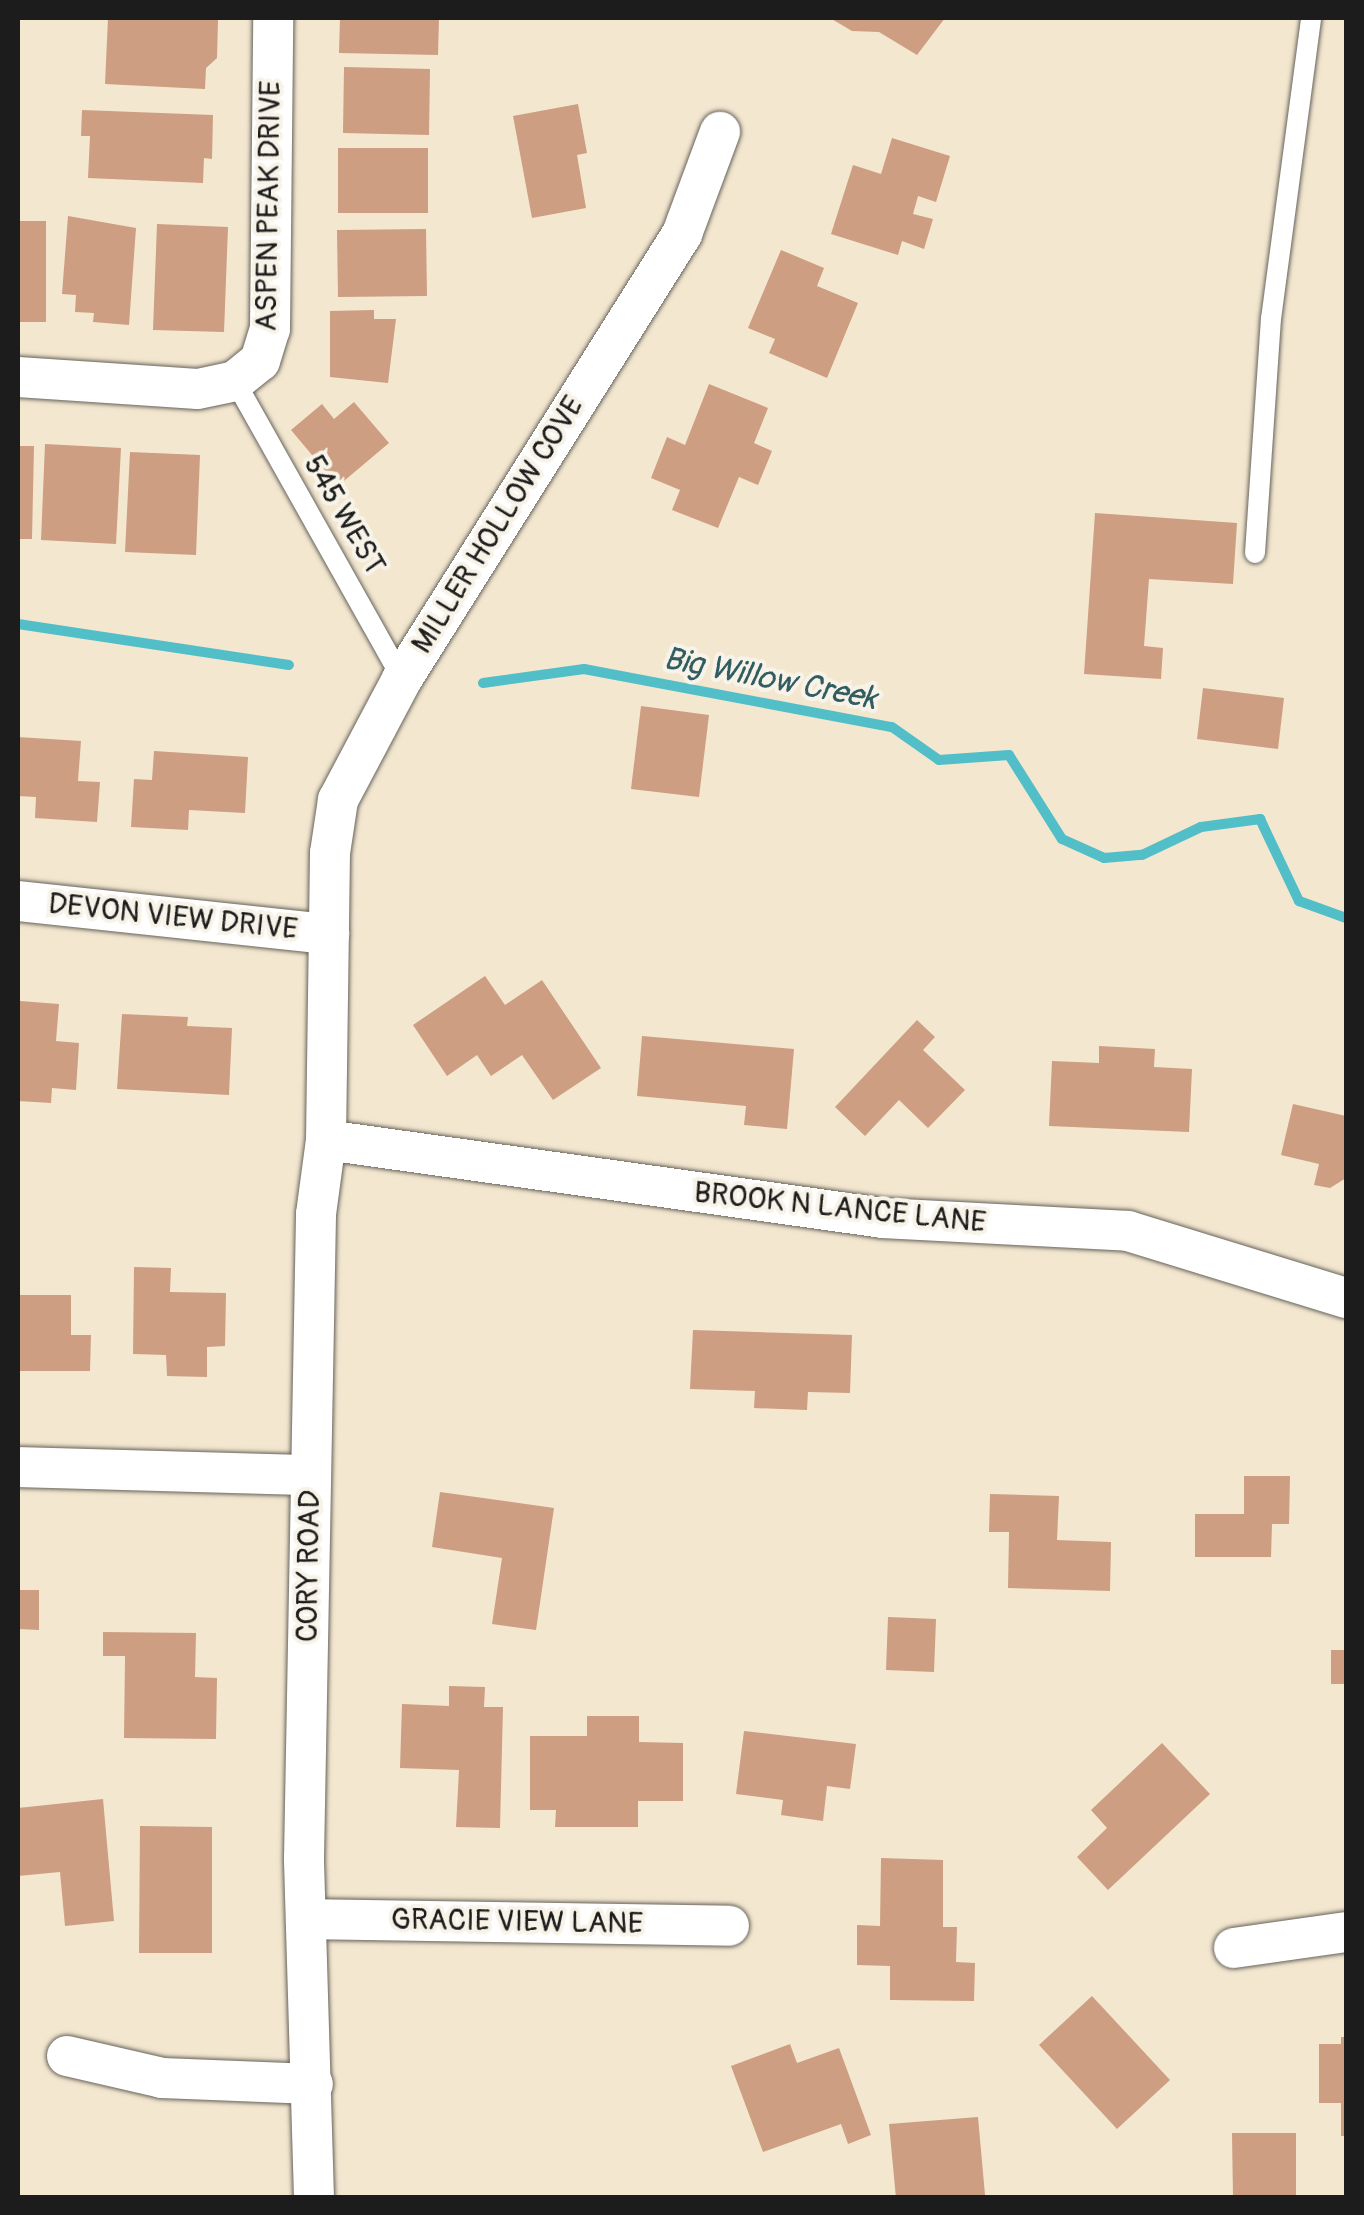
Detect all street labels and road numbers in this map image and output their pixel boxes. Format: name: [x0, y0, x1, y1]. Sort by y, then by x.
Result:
street label: ASPEN PEAK DRIVE: [249, 80, 289, 332]
street label: MILLER HOLLOW COVE: [404, 390, 592, 660]
street label: 545 WEST: [295, 449, 393, 581]
street label: DEVON VIEW DRIVE: [47, 886, 299, 948]
street label: BROOK N LANCE LANE: [692, 1175, 988, 1241]
street label: CORY ROAD: [290, 1490, 328, 1642]
street label: GRACIE VIEW LANE: [391, 1902, 643, 1942]

